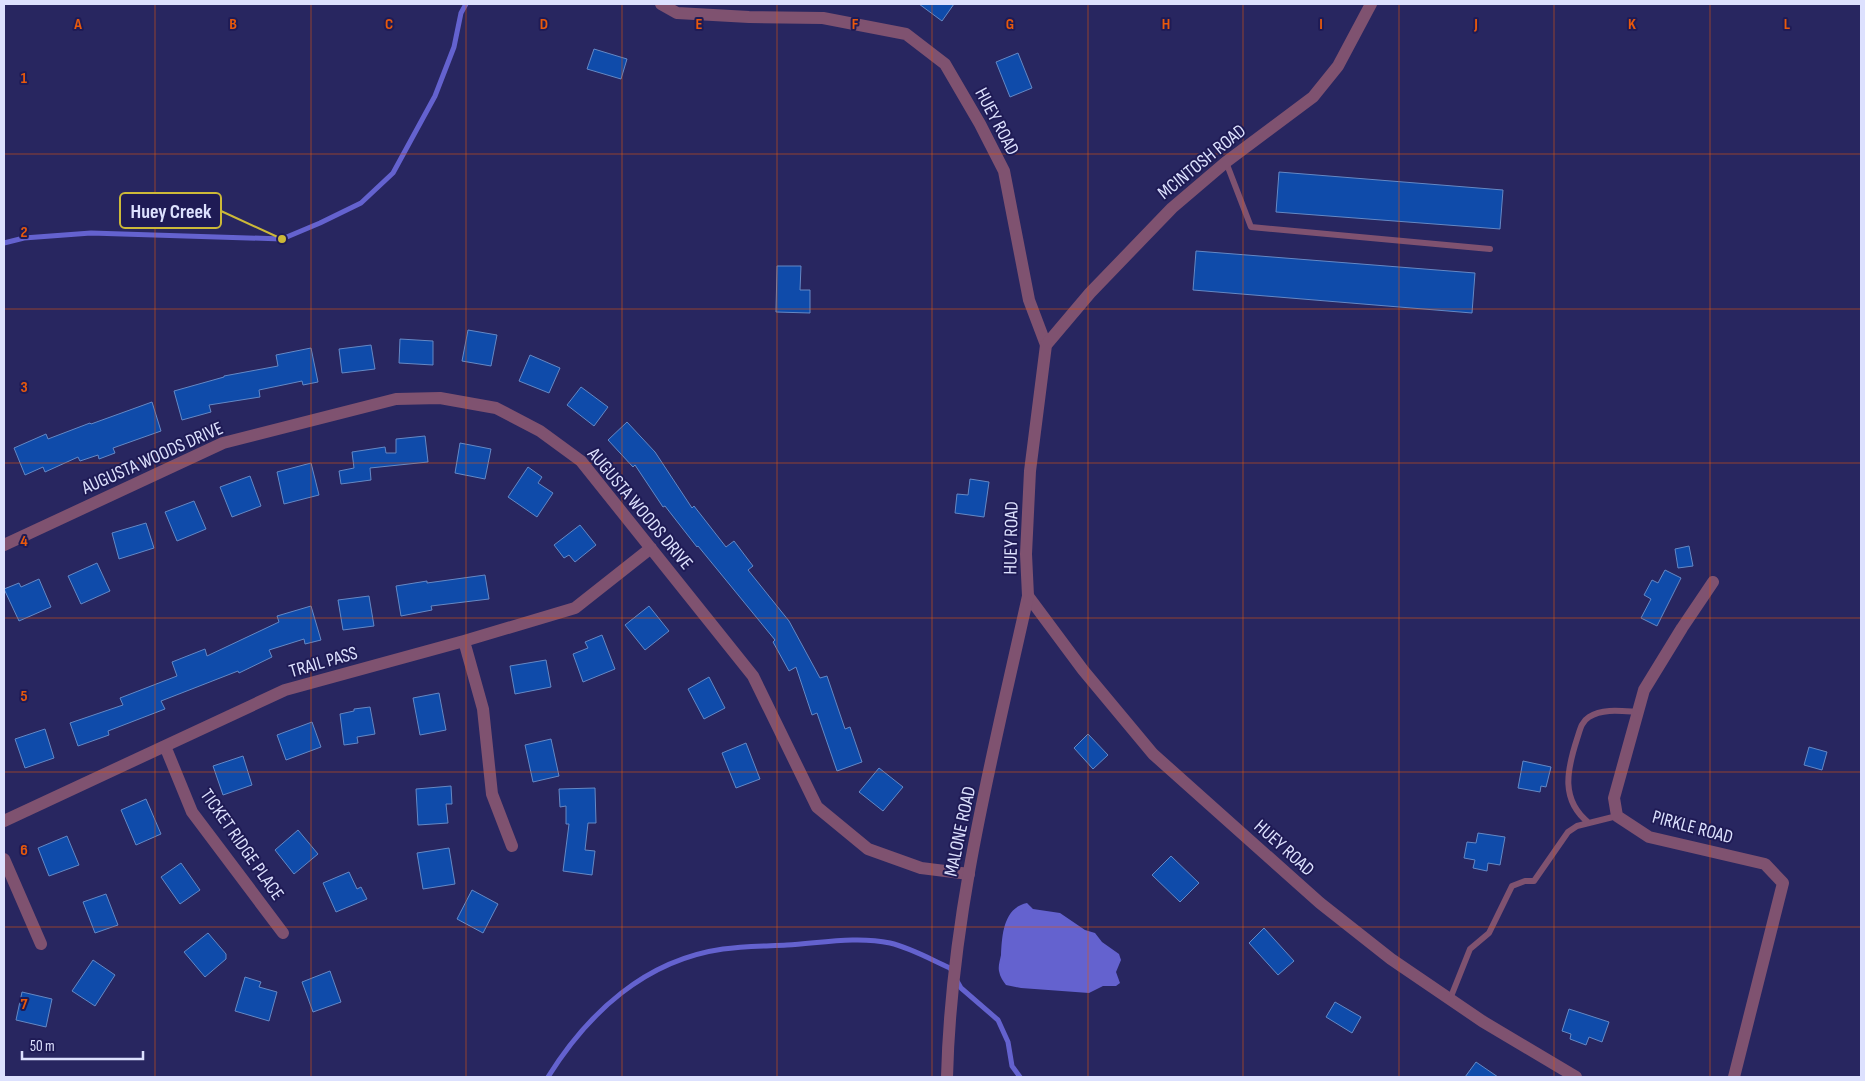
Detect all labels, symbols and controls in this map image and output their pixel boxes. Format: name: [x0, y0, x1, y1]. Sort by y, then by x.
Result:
text: A: [73, 15, 82, 34]
text: B: [229, 15, 237, 34]
text: C: [385, 15, 393, 34]
text: D: [540, 15, 548, 34]
text: E: [696, 15, 703, 34]
text: F: [852, 15, 859, 34]
text: G: [1006, 15, 1014, 34]
text: H: [1162, 15, 1170, 34]
text: I: [1319, 15, 1323, 34]
text: J: [1473, 15, 1478, 34]
text: K: [1628, 15, 1636, 34]
text: L: [1784, 15, 1791, 34]
text: 1: [21, 69, 28, 88]
street label: HUEY ROAD: [969, 84, 1024, 159]
street label: MCINTOSH ROAD: [1153, 120, 1251, 205]
callout: Huey Creek: [120, 193, 221, 228]
text: Huey Creek: [131, 200, 212, 224]
text: 2: [20, 223, 28, 242]
text: 3: [20, 378, 28, 397]
street label: AUGUSTA WOODS DRIVE: [78, 417, 227, 500]
street label: AUGUSTA WOODS DRIVE: [582, 443, 698, 575]
street label: HUEY ROAD: [999, 501, 1024, 575]
text: 4: [20, 532, 28, 551]
street label: TRAIL PASS: [287, 642, 360, 683]
text: 5: [20, 687, 28, 706]
street label: MALONE ROAD: [940, 784, 981, 878]
street label: TICKET RIDGE PLACE: [195, 785, 289, 905]
street label: PIRKLE ROAD: [1650, 806, 1735, 849]
street label: HUEY ROAD: [1249, 815, 1319, 881]
text: 6: [20, 841, 28, 860]
text: 7: [21, 995, 28, 1014]
scale bar: [22, 1028, 144, 1060]
text: 50 m: [30, 1037, 55, 1056]

